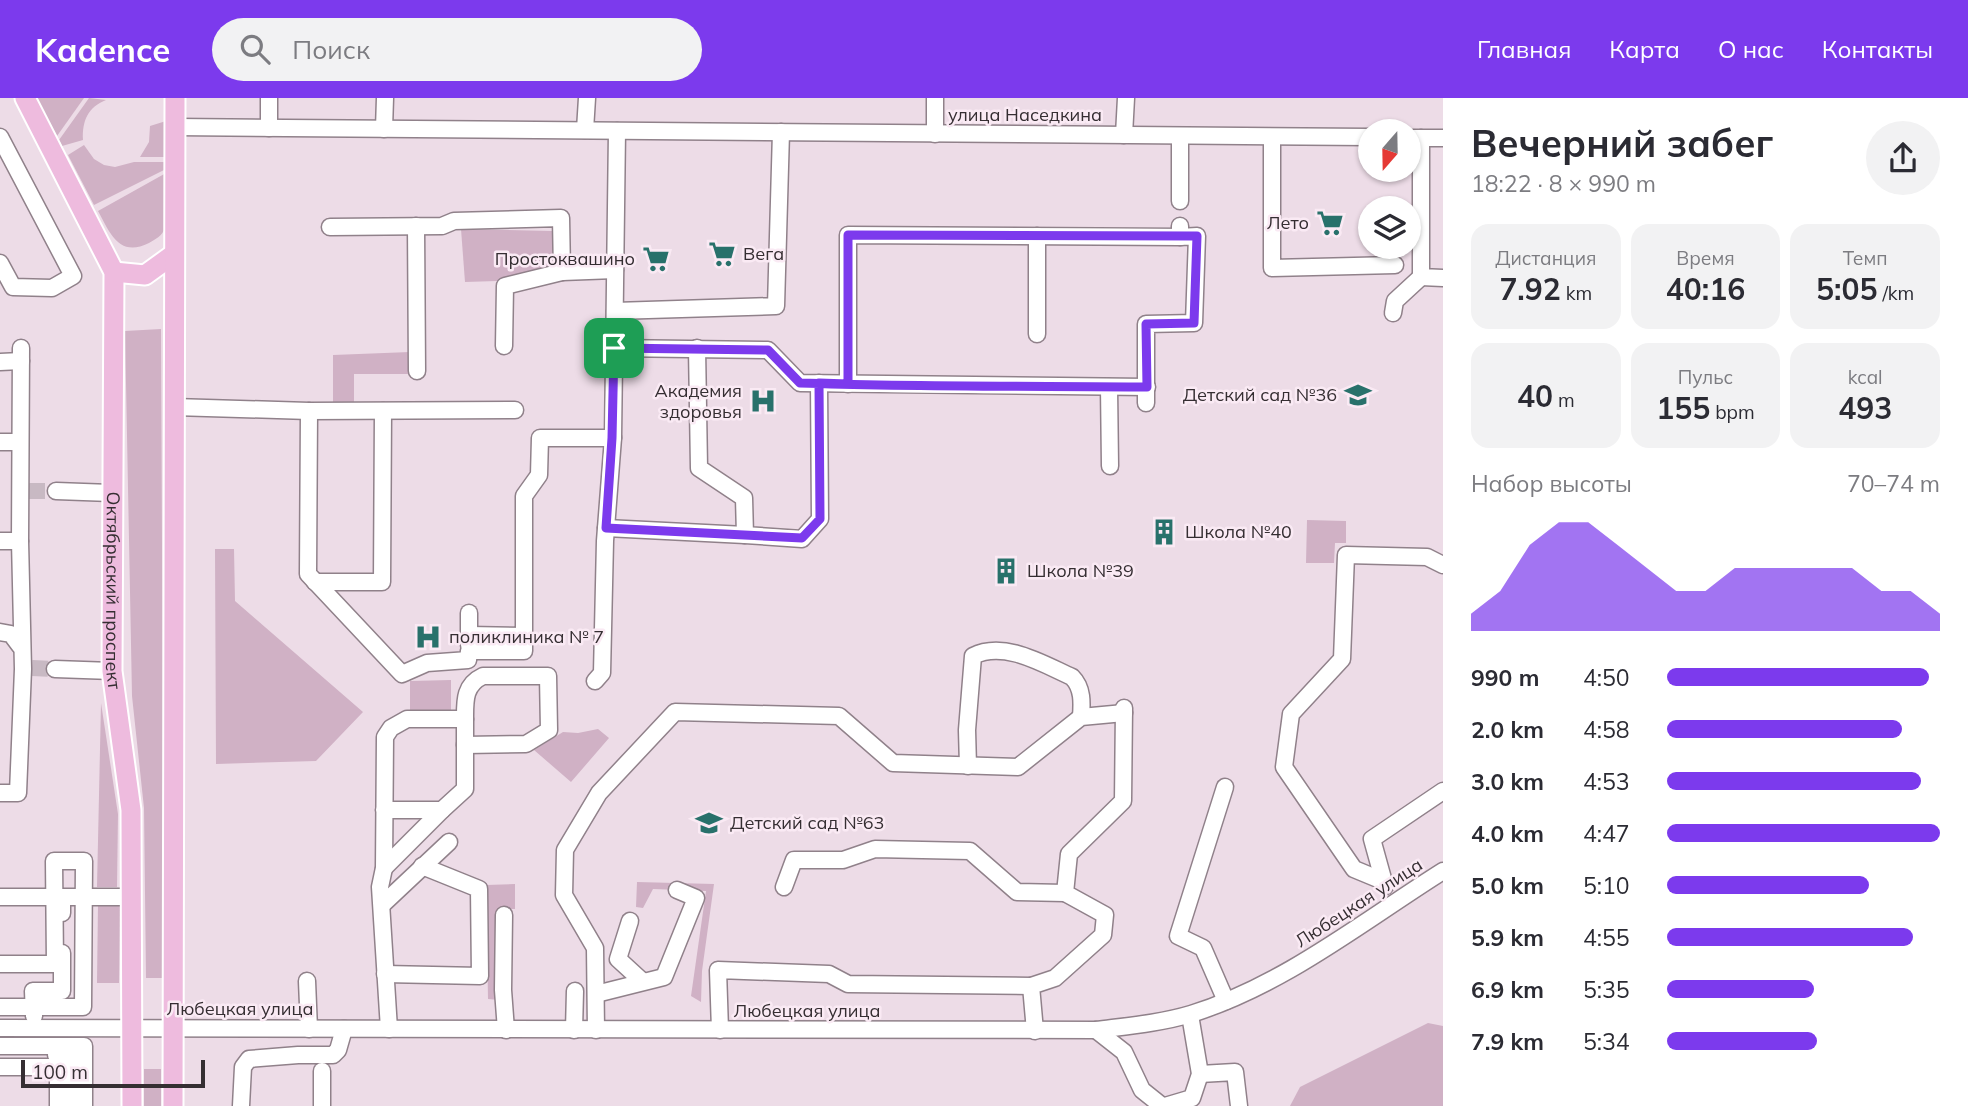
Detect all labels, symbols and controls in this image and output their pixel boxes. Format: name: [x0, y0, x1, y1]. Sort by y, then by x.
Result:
search box: [212, 18, 702, 81]
text: Kadence: [35, 29, 170, 70]
icon: search: [236, 30, 274, 68]
text: Поиск: [292, 33, 370, 66]
text: Главная: [1477, 34, 1571, 64]
text: Карта: [1609, 34, 1680, 64]
text: О нас: [1718, 34, 1784, 64]
text: Контакты: [1822, 34, 1933, 64]
street label: улица Наседкина: [948, 103, 1102, 126]
north arrow: [1358, 119, 1421, 182]
map controls: [1358, 119, 1421, 259]
text: Вечерний забег: [1471, 119, 1773, 167]
button: share: [1866, 121, 1940, 195]
text: 18:22 · 8 × 990 m: [1471, 169, 1656, 198]
button: layers: [1358, 196, 1421, 259]
supermarket icon: Лето: [1315, 208, 1345, 238]
place label: Лето: [1267, 211, 1309, 234]
supermarket icon: Вега: [707, 239, 737, 269]
place label: Вега: [743, 242, 784, 265]
supermarket icon: Простоквашино: [641, 244, 671, 274]
text: Дистанция: [1495, 246, 1596, 270]
text: Время: [1676, 246, 1735, 270]
text: Темп: [1843, 246, 1887, 270]
place label: Простоквашино: [495, 247, 635, 270]
text: 7.92: [1499, 270, 1561, 308]
text: 40:16: [1666, 270, 1745, 308]
text: 5:05: [1816, 270, 1877, 308]
text: km: [1561, 281, 1592, 305]
text: /km: [1877, 281, 1914, 305]
pin: [584, 318, 644, 378]
icon: arrive: [595, 329, 633, 367]
text: Пульс: [1678, 365, 1733, 389]
text: kcal: [1848, 365, 1883, 389]
text: 40: [1517, 377, 1553, 415]
place label: Академия здоровья: [654, 379, 742, 423]
school or university icon: Детский сад №36: [1343, 380, 1373, 410]
place label: Детский сад №36: [1183, 383, 1337, 406]
hospital icon: Академия здоровья: [748, 386, 778, 416]
text: m: [1553, 388, 1575, 412]
text: 155: [1656, 389, 1710, 427]
text: 493: [1838, 389, 1892, 427]
text: bpm: [1710, 400, 1755, 424]
text: Набор высоты: [1471, 469, 1632, 498]
text: 70–74 m: [1847, 469, 1940, 498]
street label: Октябрьский проспект: [101, 492, 126, 692]
building icon: Школа №40: [1149, 517, 1179, 547]
place label: Школа №40: [1185, 520, 1292, 543]
building icon: Школа №39: [991, 556, 1021, 586]
place label: Школа №39: [1027, 559, 1134, 582]
hospital icon: поликлиника № 7: [413, 622, 443, 652]
place label: поликлиника № 7: [449, 625, 604, 648]
text: 990 m: [1471, 663, 1539, 692]
text: 4:50: [1583, 663, 1630, 692]
text: 2.0 km: [1471, 715, 1544, 744]
text: 4:58: [1583, 715, 1630, 744]
text: 3.0 km: [1471, 767, 1544, 796]
text: 4:53: [1583, 767, 1630, 796]
school or university icon: Детский сад №63: [694, 808, 724, 838]
place label: Детский сад №63: [730, 811, 884, 834]
text: 4.0 km: [1471, 819, 1544, 848]
text: 4:47: [1583, 819, 1630, 848]
street label: Любецкая улица: [1291, 853, 1427, 952]
text: 5.0 km: [1471, 871, 1544, 900]
text: 5:10: [1583, 871, 1630, 900]
text: 5.9 km: [1471, 923, 1544, 952]
text: 4:55: [1583, 923, 1630, 952]
text: 6.9 km: [1471, 975, 1544, 1004]
text: 5:35: [1583, 975, 1630, 1004]
street label: Любецкая улица: [166, 997, 314, 1020]
street label: Любецкая улица: [733, 999, 881, 1022]
text: 7.9 km: [1471, 1027, 1544, 1056]
text: 5:34: [1583, 1027, 1630, 1056]
scale bar: [21, 1057, 205, 1089]
text: 100 m: [32, 1060, 88, 1084]

